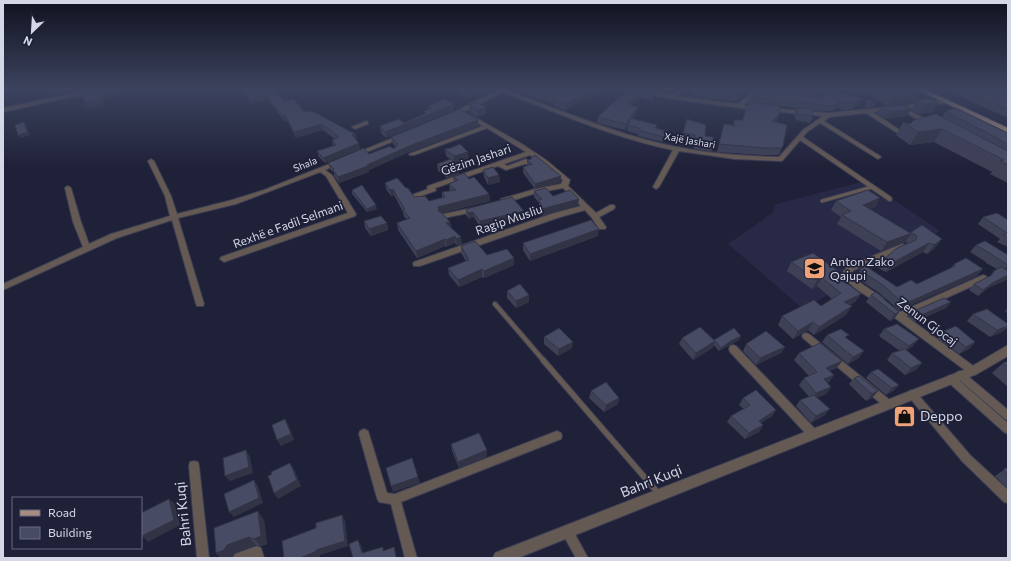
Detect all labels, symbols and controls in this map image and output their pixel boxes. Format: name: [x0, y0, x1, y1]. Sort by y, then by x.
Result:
north arrow: [12, 12, 52, 52]
text: N: [21, 34, 34, 49]
street label: Xajë Jashari: [663, 130, 717, 150]
street label: Gëzim Jashari: [439, 141, 513, 179]
street label: Shala: [291, 154, 319, 174]
street label: Rexhë e Fadil Selmani: [231, 198, 345, 250]
street label: Ragip Musliu: [473, 201, 544, 237]
place label: Anton Zako Qajupi: [830, 254, 894, 282]
school or university icon: Anton Zako Qajupi: [802, 256, 828, 282]
street label: Zenun Gjocaj: [895, 294, 960, 348]
shop icon: Deppo: [892, 403, 918, 429]
place label: Deppo: [920, 407, 963, 424]
street label: Bahri Kuqi: [617, 460, 684, 501]
street label: Bahri Kuqi: [171, 481, 194, 547]
legend: [12, 497, 142, 549]
text: Road: [48, 505, 76, 519]
text: Building: [48, 525, 92, 539]

